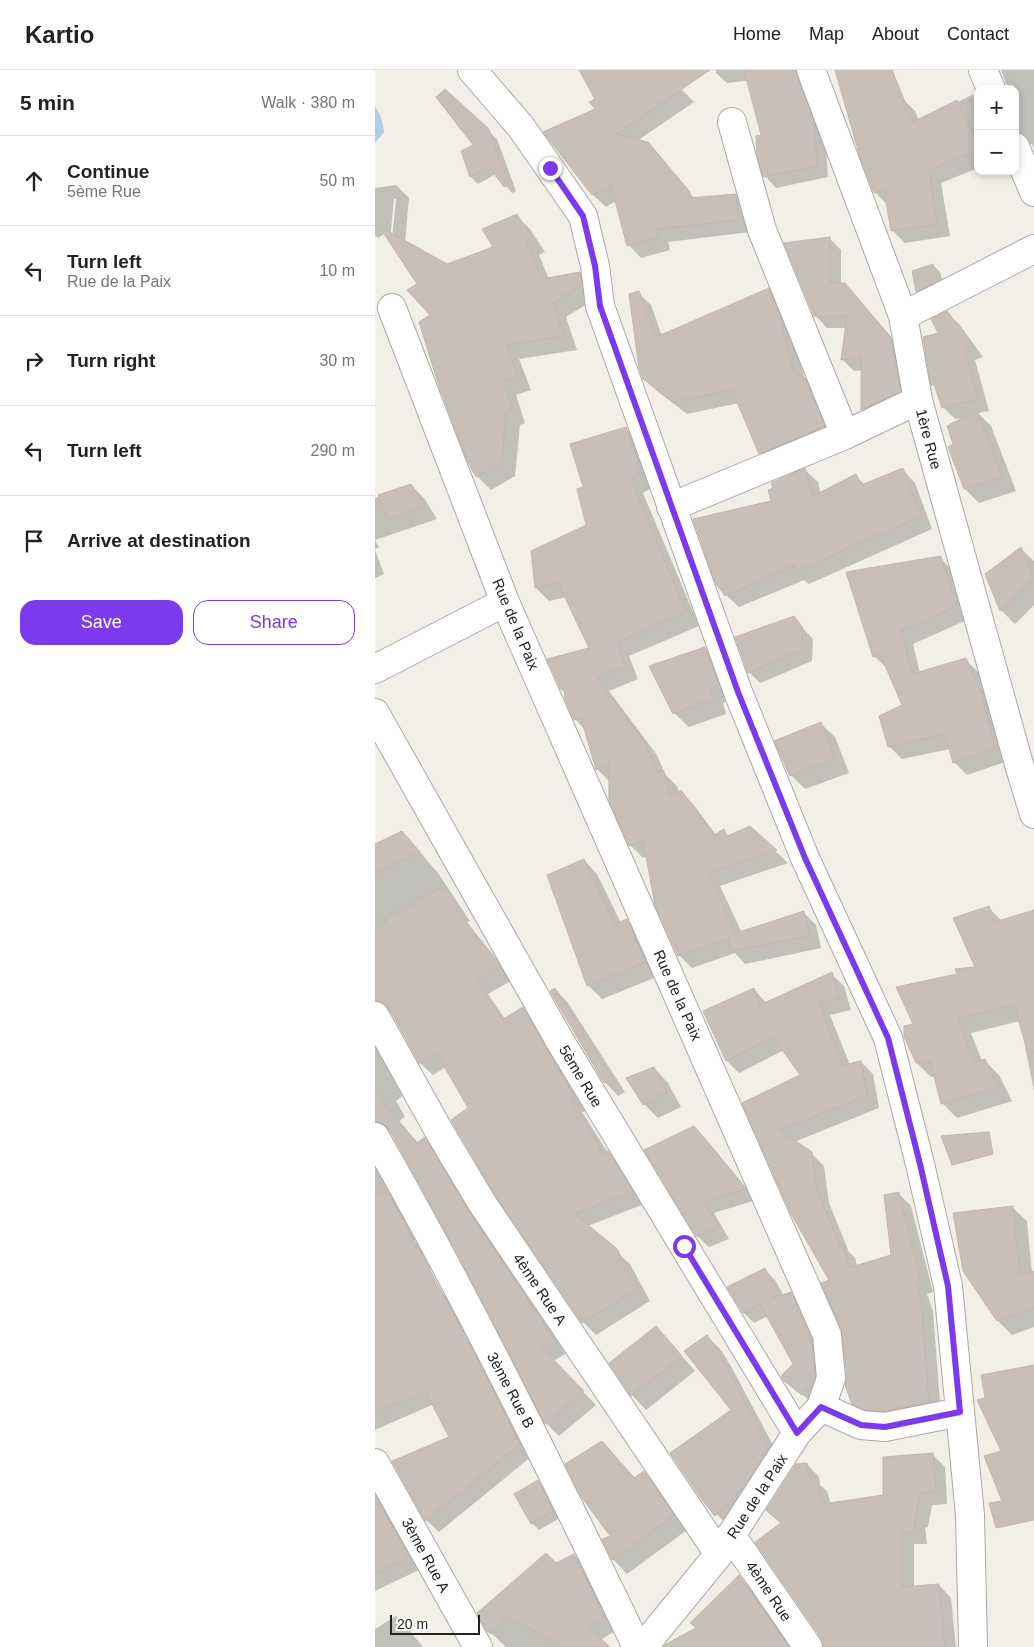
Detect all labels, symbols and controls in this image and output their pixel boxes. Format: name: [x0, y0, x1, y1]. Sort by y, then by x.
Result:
text: Kartio: [25, 21, 94, 48]
text: Home: [733, 24, 781, 44]
text: Map: [809, 24, 844, 44]
text: About: [872, 24, 919, 44]
text: Contact: [947, 24, 1009, 44]
map controls: [974, 85, 1019, 175]
button: +: [974, 85, 1019, 130]
text: 5 min: [20, 91, 75, 114]
text: Walk · 380 m: [261, 94, 355, 111]
button: −: [974, 130, 1019, 175]
route end: [539, 157, 562, 180]
text: Continue: [67, 161, 149, 182]
icon: ahead: [20, 167, 48, 195]
text: 50 m: [319, 172, 355, 189]
text: 5ème Rue: [67, 183, 141, 200]
text: Turn left: [67, 251, 142, 272]
icon: left: [20, 257, 48, 285]
text: 10 m: [319, 262, 355, 279]
text: Rue de la Paix: [67, 273, 171, 290]
icon: right: [20, 347, 48, 375]
text: Turn right: [67, 350, 155, 371]
text: 30 m: [319, 352, 355, 369]
street label: 1ère Rue: [913, 407, 945, 471]
icon: left: [20, 437, 48, 465]
text: Turn left: [67, 440, 142, 461]
text: 290 m: [311, 442, 355, 459]
icon: arrive: [20, 527, 48, 555]
text: Arrive at destination: [67, 530, 251, 551]
street label: Rue de la Paix: [489, 576, 543, 673]
button: Save: [20, 600, 183, 645]
button: Share: [193, 600, 355, 645]
street label: Rue de la Paix: [650, 947, 706, 1043]
street label: 5ème Rue: [556, 1042, 606, 1110]
route start: [673, 1235, 696, 1258]
street label: 4ème Rue A: [510, 1250, 570, 1328]
street label: 3ème Rue B: [484, 1349, 538, 1431]
street label: Rue de la Paix: [723, 1450, 791, 1542]
street label: 3ème Rue A: [399, 1515, 453, 1595]
street label: 4ème Rue: [743, 1558, 795, 1624]
scale bar: [390, 1612, 480, 1635]
text: 20 m: [397, 1616, 428, 1632]

